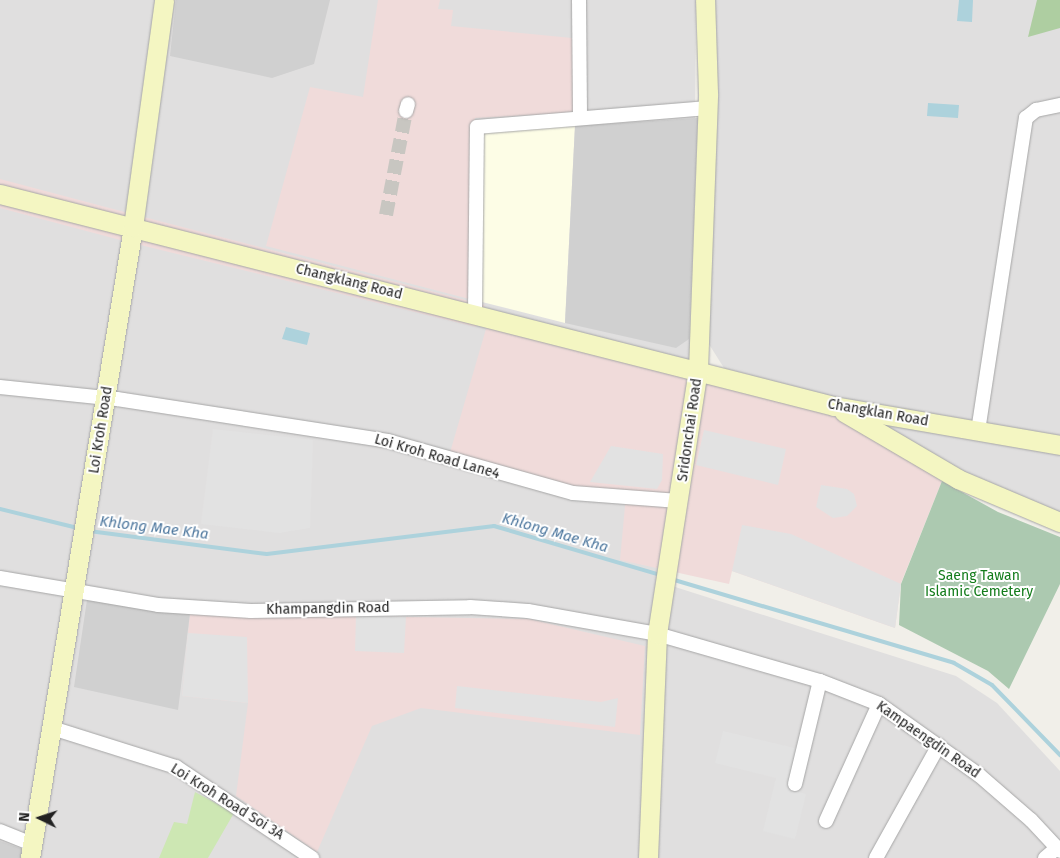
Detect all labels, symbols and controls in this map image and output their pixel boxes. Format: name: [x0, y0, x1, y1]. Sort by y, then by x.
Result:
street label: Changklang Road: [294, 261, 404, 303]
street label: Sridonchai Road: [674, 377, 706, 483]
street label: Loi Kroh Road: [86, 385, 116, 475]
street label: Changklan Road: [826, 396, 930, 430]
street label: Loi Kroh Road Lane4: [372, 431, 502, 483]
water label: Khlong Mae Kha: [500, 509, 610, 557]
water label: Khlong Mae Kha: [99, 512, 209, 544]
park label: Saeng Tawan Islamic Cemetery: [925, 568, 1033, 600]
street label: Khampangdin Road: [266, 600, 390, 618]
street label: Kampaengdin Road: [873, 698, 983, 782]
street label: Loi Kroh Road Soi 3A: [167, 760, 287, 844]
north arrow: [15, 793, 65, 843]
text: N: [16, 812, 33, 822]

